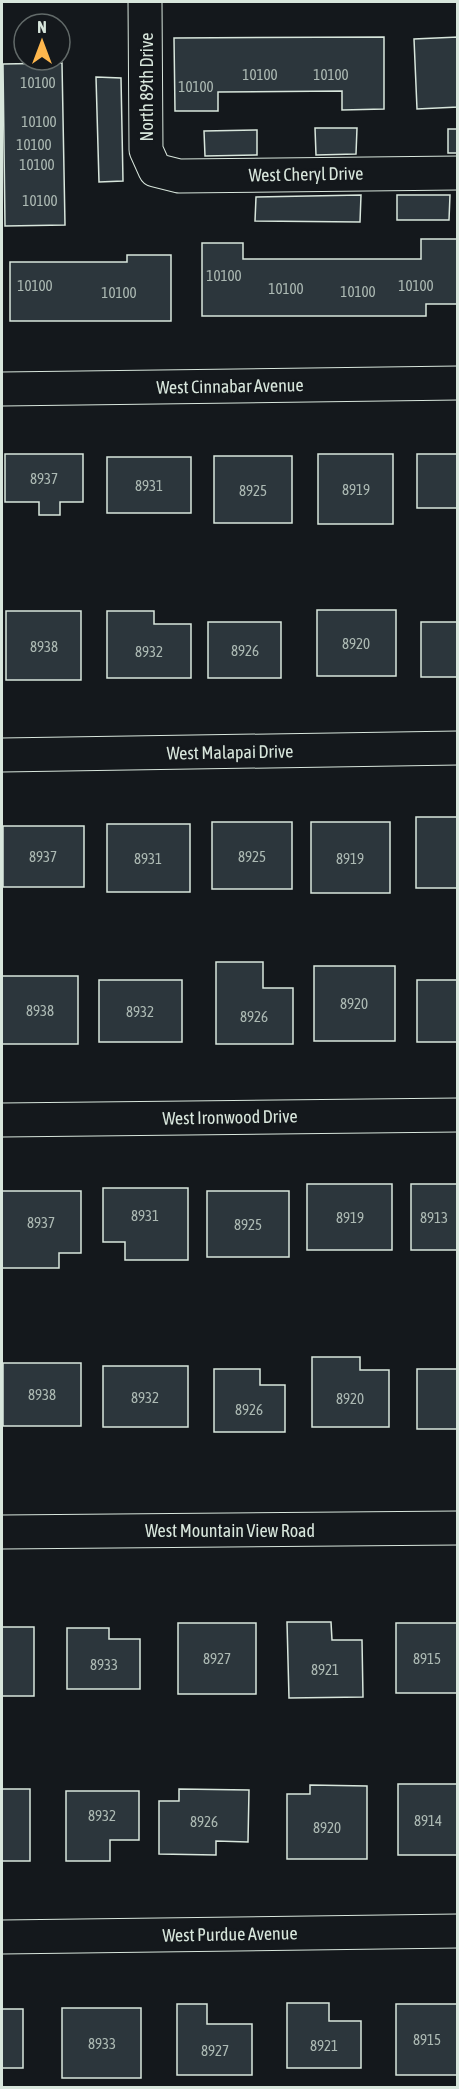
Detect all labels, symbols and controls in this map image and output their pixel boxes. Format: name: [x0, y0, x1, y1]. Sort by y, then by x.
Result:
north arrow: [12, 12, 72, 72]
text: N: [37, 18, 47, 36]
street label: North 89th Drive: [136, 33, 157, 141]
house number: 10100: [242, 66, 278, 83]
house number: 10100: [313, 66, 349, 83]
house number: 10100: [20, 74, 56, 91]
house number: 10100: [178, 78, 214, 95]
house number: 10100: [21, 113, 57, 130]
house number: 10100: [16, 136, 52, 153]
house number: 10100: [19, 156, 55, 173]
street label: West Cheryl Drive: [249, 163, 363, 185]
house number: 10100: [22, 192, 58, 209]
house number: 10100: [206, 267, 242, 284]
house number: 10100: [17, 277, 53, 294]
house number: 10100: [398, 277, 434, 294]
house number: 10100: [268, 280, 304, 297]
house number: 10100: [340, 283, 376, 300]
house number: 10100: [101, 284, 137, 301]
street label: West Cinnabar Avenue: [156, 374, 304, 398]
house number: 8937: [30, 470, 58, 487]
house number: 8931: [135, 477, 163, 494]
house number: 8919: [342, 481, 370, 498]
house number: 8925: [239, 482, 267, 499]
house number: 8920: [342, 635, 370, 652]
house number: 8938: [30, 638, 58, 655]
house number: 8926: [231, 642, 259, 659]
house number: 8932: [135, 643, 163, 660]
street label: West Malapai Drive: [166, 740, 294, 764]
house number: 8937: [29, 848, 57, 865]
house number: 8925: [238, 848, 266, 865]
house number: 8931: [134, 850, 162, 867]
house number: 8919: [336, 850, 364, 867]
house number: 8920: [340, 995, 368, 1012]
house number: 8938: [26, 1002, 54, 1019]
house number: 8932: [126, 1003, 154, 1020]
house number: 8926: [240, 1008, 268, 1025]
street label: West Ironwood Drive: [162, 1105, 298, 1129]
house number: 8931: [131, 1207, 159, 1224]
house number: 8919: [336, 1209, 364, 1226]
house number: 8913: [420, 1209, 448, 1226]
house number: 8937: [27, 1214, 55, 1231]
house number: 8925: [234, 1216, 262, 1233]
house number: 8938: [28, 1386, 56, 1403]
house number: 8932: [131, 1389, 159, 1406]
house number: 8920: [336, 1390, 364, 1407]
house number: 8926: [235, 1401, 263, 1418]
street label: West Mountain View Road: [145, 1520, 315, 1541]
house number: 8927: [203, 1650, 231, 1667]
house number: 8915: [413, 1650, 441, 1667]
house number: 8933: [90, 1656, 118, 1673]
house number: 8921: [311, 1661, 339, 1678]
house number: 8932: [88, 1807, 116, 1824]
house number: 8914: [414, 1812, 442, 1829]
house number: 8926: [190, 1813, 218, 1830]
house number: 8920: [313, 1819, 341, 1836]
street label: West Purdue Avenue: [162, 1922, 298, 1946]
house number: 8915: [413, 2031, 441, 2048]
house number: 8933: [88, 2035, 116, 2052]
house number: 8921: [310, 2037, 338, 2054]
house number: 8927: [201, 2042, 229, 2059]

